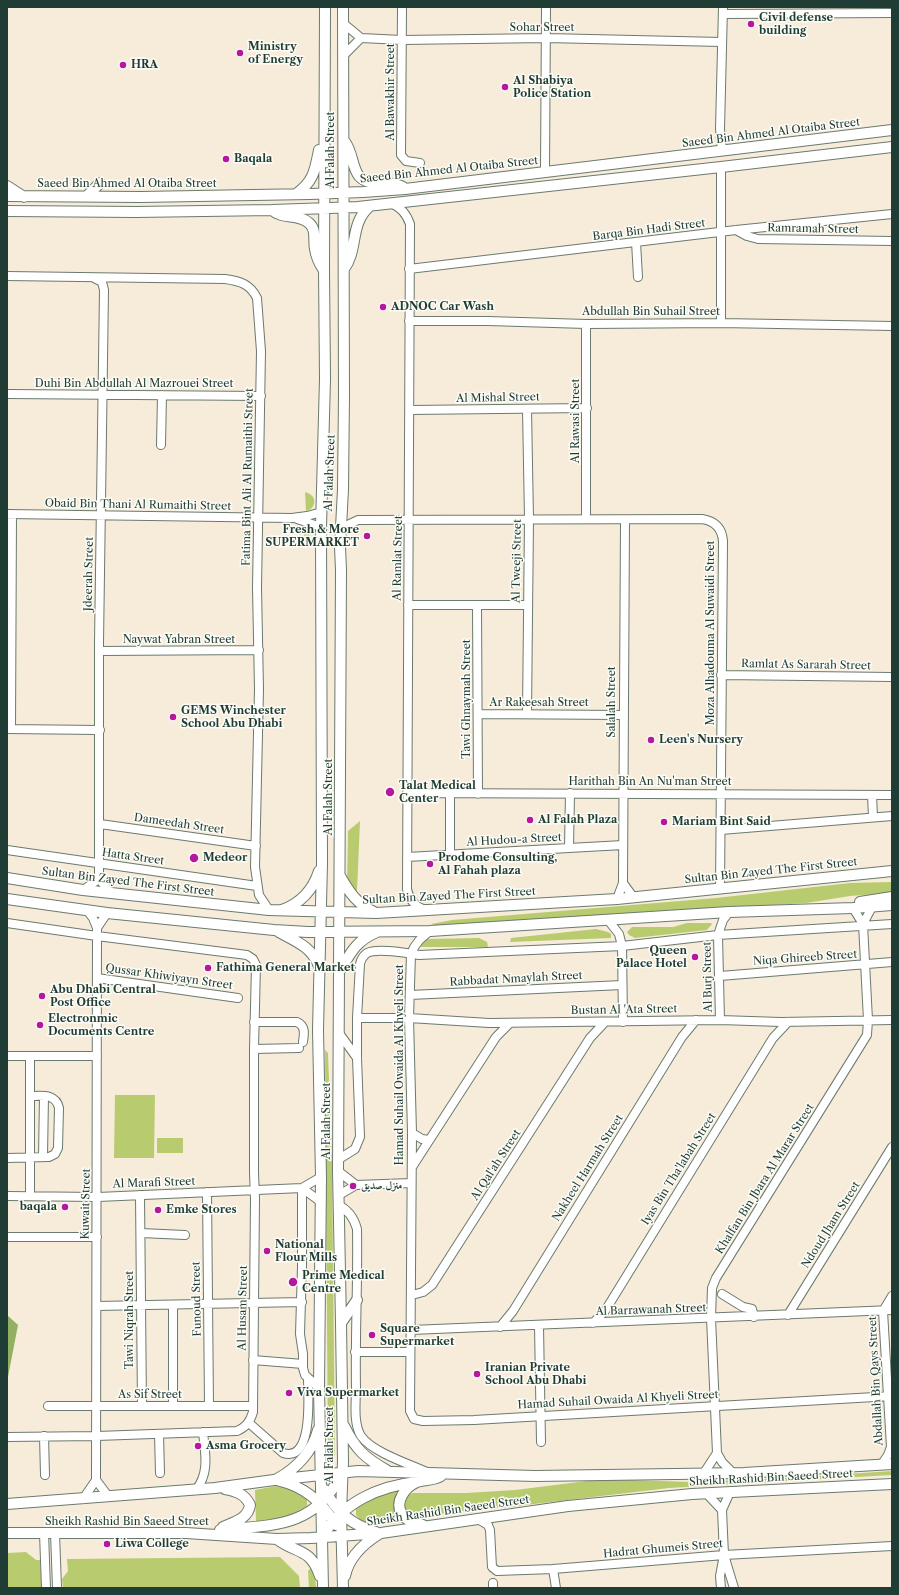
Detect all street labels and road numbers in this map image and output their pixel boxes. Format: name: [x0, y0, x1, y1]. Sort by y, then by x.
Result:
street label: Sohar Street: [510, 21, 574, 35]
street label: Al Bawakhir Street: [384, 43, 398, 141]
street label: Al Falah Street: [324, 112, 338, 188]
street label: Saeed Bin Ahmed Al Otaiba Street: [681, 116, 861, 150]
street label: Saeed Bin Ahmed Al Otaiba Street: [359, 154, 539, 186]
street label: Saeed Bin Ahmed Al Otaiba Street: [37, 177, 217, 191]
street label: Barqa Bin Hadi Street: [592, 217, 706, 243]
street label: Ramramah Street: [767, 222, 859, 236]
street label: Abdullah Bin Suhail Street: [582, 305, 720, 319]
street label: Duhi Bin Abdullah Al Mazrouei Street: [35, 377, 233, 391]
street label: Al Rawasi Street: [569, 379, 583, 463]
street label: Fatima Bint Ali Al Rumaithi Street: [240, 388, 256, 566]
street label: Al Mishal Street: [456, 391, 540, 405]
street label: Al Falah Street: [322, 434, 338, 512]
street label: Obaid Bin Thani Al Rumaithi Street: [45, 497, 231, 513]
street label: Al Ramlat Street: [391, 515, 405, 601]
street label: Al Tweeji Street: [510, 519, 524, 603]
street label: Jdeerah Street: [82, 537, 96, 611]
street label: Moza Alhadouma Al Suwaidi Street: [704, 541, 718, 725]
street label: Naywat Yabran Street: [123, 633, 235, 647]
street label: Tawi Ghnaymah Street: [460, 639, 474, 759]
street label: Ramlat As Sararah Street: [741, 657, 871, 673]
street label: Salalah Street: [605, 666, 619, 738]
street label: Ar Rakeesah Street: [489, 696, 589, 710]
street label: Al Falah Street: [322, 759, 336, 835]
street label: Harithah Bin An Nu'man Street: [568, 775, 732, 789]
street label: Dameedah Street: [133, 811, 225, 837]
street label: Al Hudou-a Street: [466, 831, 562, 849]
street label: Hatta Street: [101, 846, 165, 868]
street label: Sultan Bin Zayed The First Street: [684, 855, 858, 887]
street label: Sultan Bin Zayed The First Street: [41, 865, 215, 899]
street label: Sultan Bin Zayed The First Street: [362, 885, 536, 907]
street label: Al Burj Street: [701, 942, 715, 1012]
street label: Niqa Ghireeb Street: [752, 948, 858, 968]
street label: Qussar Khiwiyayn Street: [105, 962, 233, 992]
street label: Hamad Suhail Owaida Al Khyeli Street: [393, 964, 407, 1166]
street label: Rabbadat Nmaylah Street: [449, 969, 583, 989]
street label: Bustan Al 'Ata Street: [571, 1002, 677, 1018]
street label: Al Falah Street: [320, 1083, 334, 1159]
street label: Khalfan Bin Jbara Al Marar Street: [713, 1101, 817, 1257]
street label: Iyas Bin Tha'labah Street: [639, 1111, 719, 1227]
street label: Nakheel Harmah Street: [550, 1112, 626, 1224]
street label: Al Qal'ah Street: [468, 1127, 524, 1203]
street label: Kuwait Street: [79, 1168, 93, 1240]
street label: Al Marafi Street: [112, 1175, 196, 1191]
street label: Ndoud Jham Street: [799, 1179, 863, 1271]
street label: Funoud Street: [190, 1261, 204, 1337]
street label: Al Husam Street: [236, 1265, 250, 1351]
street label: Tawi Niqrah Street: [123, 1271, 137, 1369]
street label: Al Barrawanah Street: [595, 1301, 707, 1319]
street label: Abdallah Bin Qays Street: [866, 1316, 886, 1446]
street label: As Sif Street: [118, 1388, 182, 1402]
street label: Hamad Suhail Owaida Al Khyeli Street: [517, 1388, 719, 1412]
street label: Al Falah Street: [323, 1407, 337, 1483]
street label: Sheikh Rashid Bin Saeed Street: [689, 1467, 853, 1489]
street label: Sheikh Rashid Bin Saeed Street: [366, 1493, 530, 1529]
street label: Sheikh Rashid Bin Saeed Street: [45, 1515, 209, 1529]
street label: Hadrat Ghumeis Street: [603, 1537, 723, 1561]

